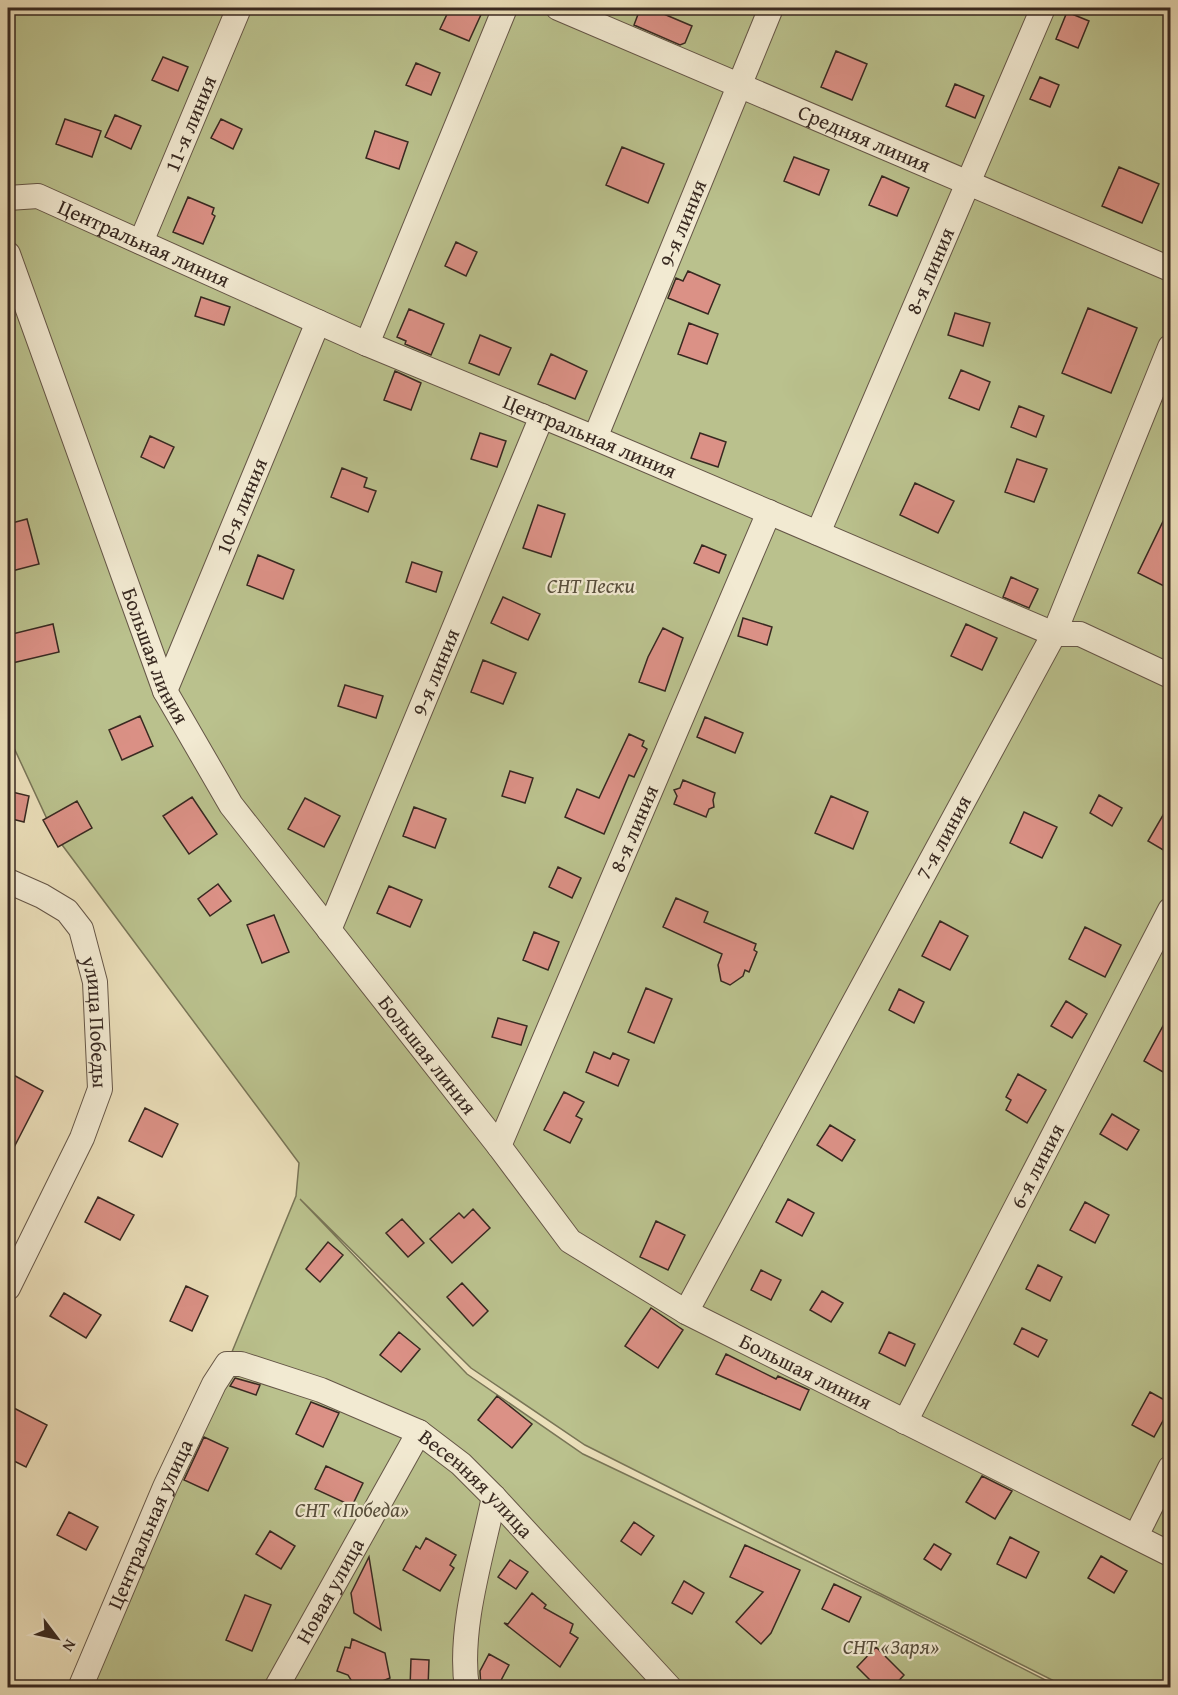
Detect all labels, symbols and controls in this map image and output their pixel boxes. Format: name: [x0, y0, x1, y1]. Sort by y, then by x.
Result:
street label: 11-я линия: [156, 70, 224, 177]
street label: Средняя линия: [793, 96, 936, 180]
street label: 9-я линия: [651, 174, 714, 272]
street label: Центральная линия: [53, 191, 235, 295]
street label: 8-я линия: [897, 222, 962, 319]
street label: Центральная линия: [499, 386, 682, 486]
street label: 10-я линия: [207, 453, 275, 559]
park label: СНТ Пески: [547, 570, 635, 601]
street label: Большая линия: [114, 583, 197, 730]
street label: 9-я линия: [403, 623, 467, 720]
street label: 8-я линия: [601, 780, 666, 877]
street label: 7-я линия: [908, 789, 979, 885]
street label: улица Победы: [74, 952, 116, 1089]
street label: Большая линия: [371, 988, 485, 1121]
street label: 6-я линия: [1002, 1118, 1072, 1214]
street label: Большая линия: [734, 1325, 878, 1418]
street label: Весенняя улица: [412, 1421, 541, 1545]
street label: Центральная улица: [99, 1434, 201, 1614]
park label: СНТ «Победа»: [295, 1494, 409, 1525]
street label: Новая улица: [288, 1532, 372, 1649]
north arrow: [27, 1608, 87, 1668]
park label: СНТ «Заря»: [843, 1631, 939, 1662]
text: N: [57, 1635, 83, 1657]

